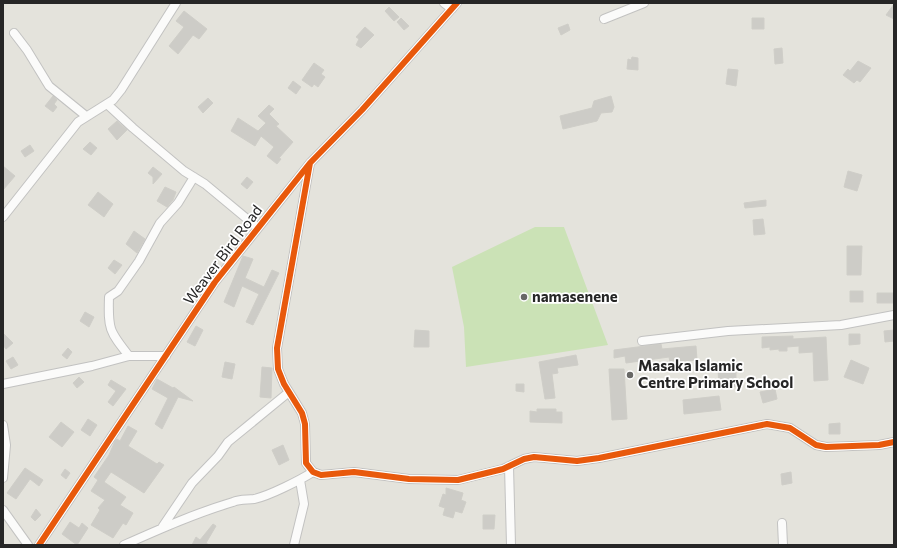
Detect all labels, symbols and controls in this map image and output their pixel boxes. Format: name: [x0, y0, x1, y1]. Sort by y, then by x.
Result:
street label: Weaver Bird Road: [179, 201, 265, 308]
place label: namasenene: [532, 287, 618, 305]
marker: namasenene: [519, 292, 529, 302]
place label: Masaka Islamic Centre Primary School: [638, 356, 793, 391]
marker: Masaka Islamic Centre Primary School: [625, 370, 635, 380]

